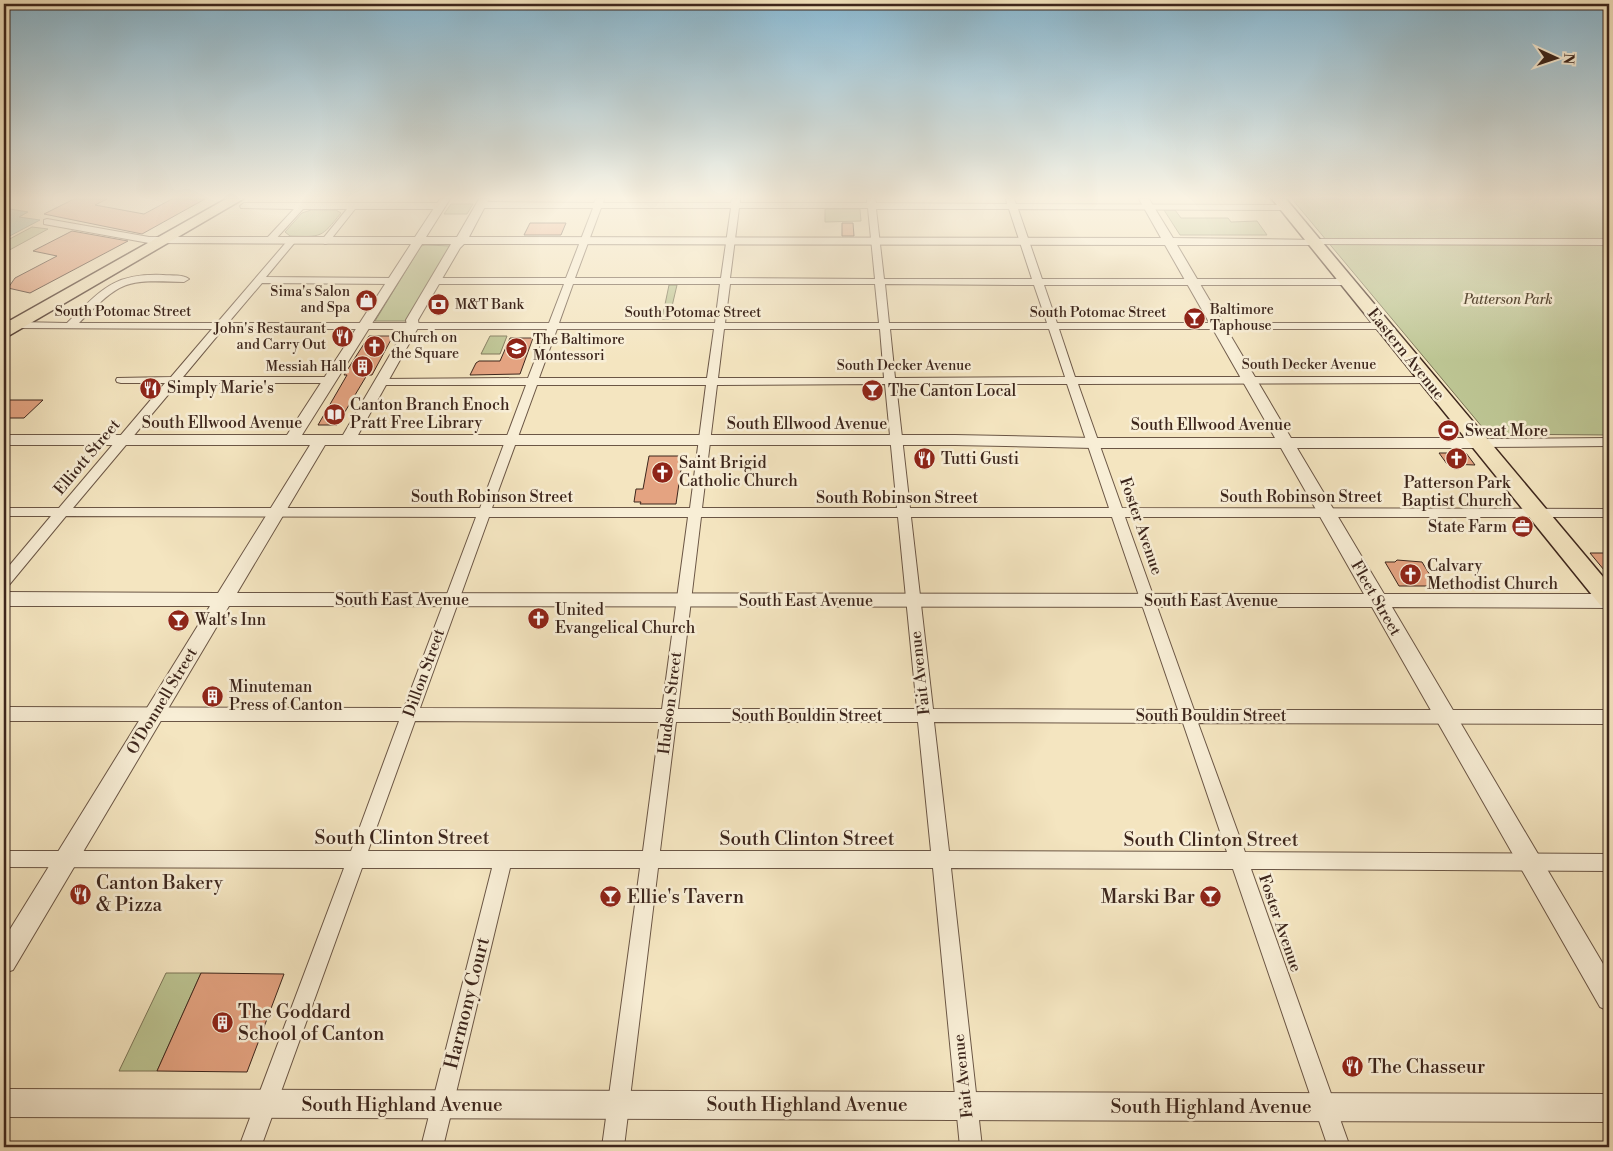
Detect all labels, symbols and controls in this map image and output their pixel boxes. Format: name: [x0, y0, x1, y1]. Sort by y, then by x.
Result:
north arrow: [1530, 32, 1580, 82]
text: N: [1559, 53, 1577, 65]
place label: Sima's Salon and Spa: [270, 283, 351, 317]
shop icon: Sima's Salon and Spa: [354, 288, 378, 312]
park label: Patterson Park: [1462, 291, 1553, 309]
bank icon: M&T Bank: [427, 293, 451, 317]
place label: M&T Bank: [455, 296, 525, 314]
place label: Baltimore Taphouse: [1209, 301, 1274, 335]
street label: South Potomac Street: [55, 303, 191, 321]
street label: South Potomac Street: [625, 304, 761, 322]
street label: South Potomac Street: [1030, 304, 1166, 322]
street label: Eastern Avenue: [1363, 304, 1449, 404]
bar icon: Baltimore Taphouse: [1182, 306, 1206, 330]
place label: John's Restaurant and Carry Out: [213, 320, 326, 354]
restaurant icon: John's Restaurant and Carry Out: [330, 325, 354, 349]
place label: Church on the Square: [391, 329, 459, 363]
place label: The Baltimore Montessori: [533, 331, 625, 365]
church icon: Church on the Square: [363, 334, 387, 358]
school or university icon: The Baltimore Montessori: [505, 336, 529, 360]
building icon: Messiah Hall: [351, 355, 375, 379]
street label: South Decker Avenue: [1242, 356, 1376, 374]
street label: South Decker Avenue: [837, 357, 971, 375]
place label: Messiah Hall: [266, 358, 347, 376]
restaurant icon: Simply Marie's: [139, 376, 163, 400]
place label: Simply Marie's: [167, 378, 274, 398]
bar icon: The Canton Local: [860, 379, 884, 403]
place label: The Canton Local: [888, 381, 1017, 401]
place label: Canton Branch Enoch Pratt Free Library: [350, 395, 510, 433]
library icon: Canton Branch Enoch Pratt Free Library: [322, 402, 346, 426]
street label: South Ellwood Avenue: [142, 413, 302, 433]
street label: South Ellwood Avenue: [727, 414, 887, 434]
street label: Elliott Street: [50, 415, 125, 499]
street label: South Ellwood Avenue: [1131, 415, 1291, 435]
sports icon: Sweat More: [1437, 419, 1461, 443]
place label: Sweat More: [1465, 421, 1548, 441]
restaurant icon: Tutti Gusti: [913, 447, 937, 471]
church icon: Patterson Park Baptist Church: [1445, 447, 1469, 471]
place label: Tutti Gusti: [941, 449, 1019, 469]
place label: Saint Brigid Catholic Church: [679, 453, 798, 491]
church icon: Saint Brigid Catholic Church: [651, 460, 675, 484]
place label: Patterson Park Baptist Church: [1401, 473, 1512, 511]
street label: Foster Avenue: [1115, 474, 1167, 578]
street label: South Robinson Street: [411, 487, 573, 507]
street label: South Robinson Street: [1220, 487, 1382, 507]
street label: South Robinson Street: [816, 488, 978, 508]
office icon: State Farm: [1511, 515, 1535, 539]
place label: State Farm: [1428, 517, 1507, 537]
place label: Calvary Methodist Church: [1427, 556, 1558, 594]
street label: Fleet Street: [1346, 557, 1406, 640]
church icon: Calvary Methodist Church: [1399, 563, 1423, 587]
street label: South East Avenue: [335, 590, 469, 610]
street label: South East Avenue: [739, 591, 873, 611]
street label: South East Avenue: [1144, 591, 1278, 611]
place label: United Evangelical Church: [555, 600, 696, 638]
church icon: United Evangelical Church: [527, 607, 551, 631]
bar icon: Walt's Inn: [167, 608, 191, 632]
place label: Walt's Inn: [194, 610, 266, 630]
street label: Dillon Street: [399, 626, 449, 720]
street label: Fait Avenue: [906, 630, 934, 716]
street label: O'Donnell Street: [122, 644, 202, 758]
street label: Hudson Street: [654, 650, 686, 755]
place label: Minuteman Press of Canton: [229, 677, 343, 715]
building icon: Minuteman Press of Canton: [201, 684, 225, 708]
street label: South Bouldin Street: [732, 706, 883, 726]
street label: South Bouldin Street: [1136, 706, 1287, 726]
street label: South Clinton Street: [315, 826, 490, 850]
street label: South Clinton Street: [720, 827, 895, 851]
street label: South Clinton Street: [1124, 828, 1299, 852]
place label: Canton Bakery & Pizza: [96, 871, 224, 917]
street label: Foster Avenue: [1254, 871, 1306, 975]
restaurant icon: Canton Bakery & Pizza: [68, 882, 92, 906]
bar icon: Ellie's Tavern: [599, 885, 623, 909]
place label: Ellie's Tavern: [627, 885, 744, 909]
place label: Marski Bar: [1101, 885, 1195, 909]
bar icon: Marski Bar: [1199, 885, 1223, 909]
street label: Harmony Court: [439, 934, 495, 1071]
place label: The Goddard School of Canton: [238, 1000, 384, 1046]
building icon: The Goddard School of Canton: [210, 1011, 234, 1035]
street label: Fait Avenue: [949, 1033, 977, 1119]
restaurant icon: The Chasseur: [1340, 1055, 1364, 1079]
place label: The Chasseur: [1368, 1055, 1485, 1079]
street label: South Highland Avenue: [301, 1093, 503, 1117]
street label: South Highland Avenue: [706, 1093, 908, 1117]
street label: South Highland Avenue: [1110, 1095, 1312, 1119]

